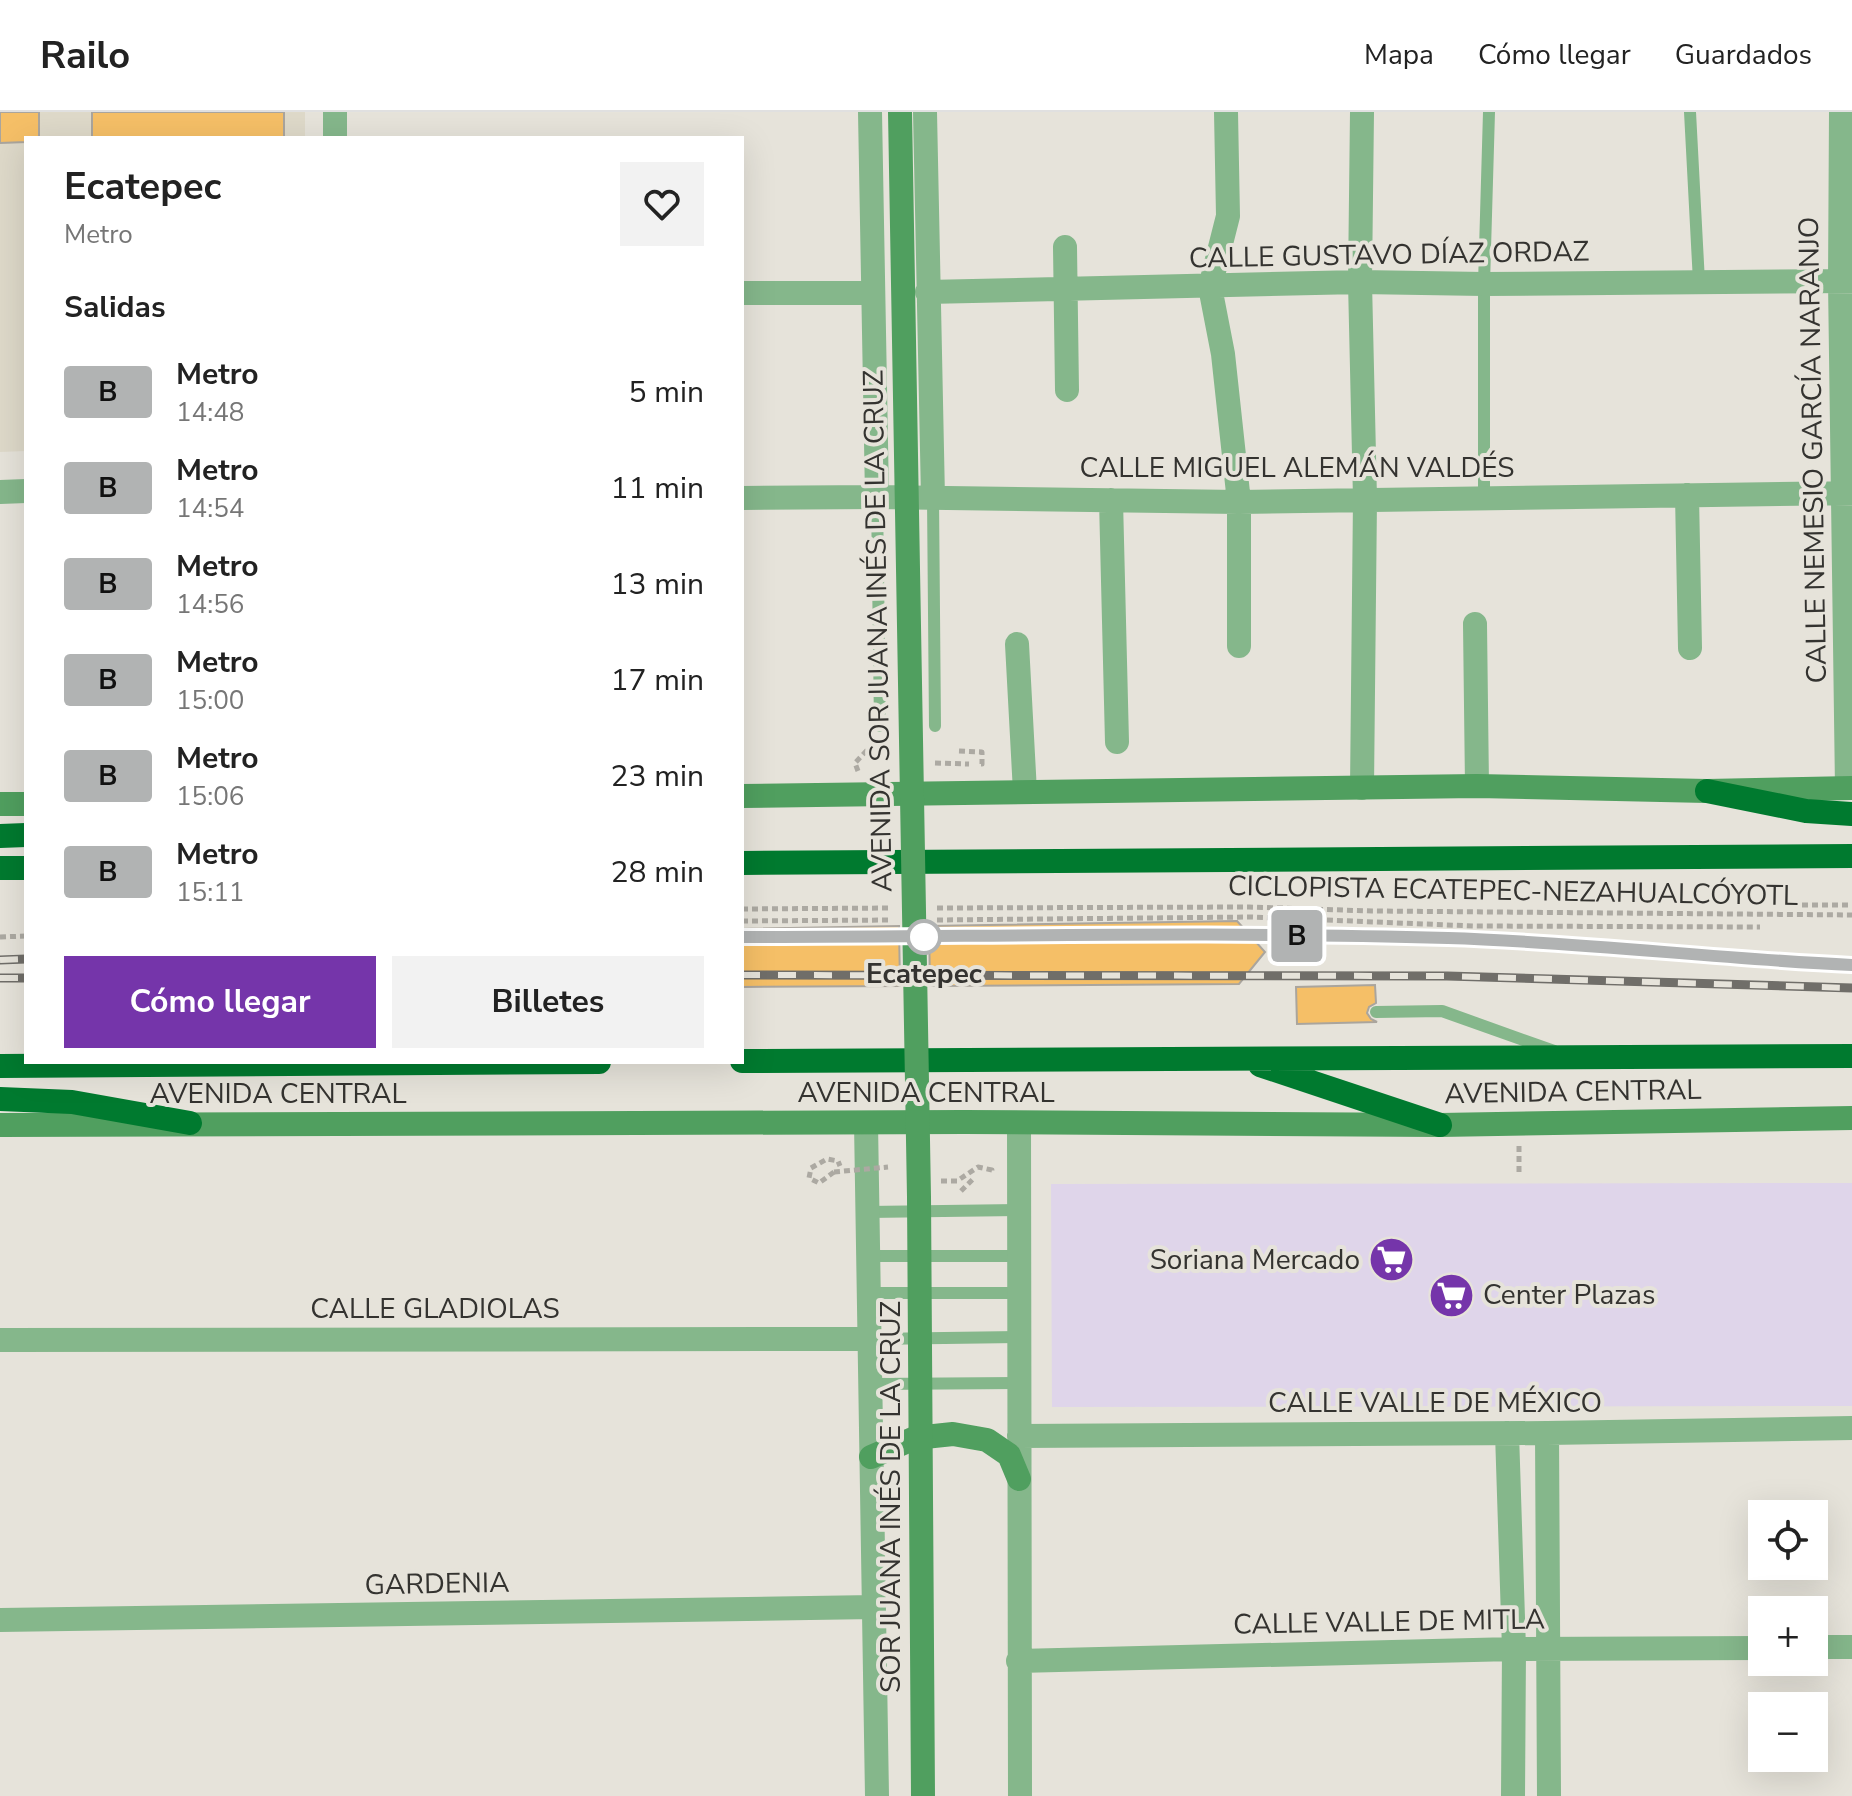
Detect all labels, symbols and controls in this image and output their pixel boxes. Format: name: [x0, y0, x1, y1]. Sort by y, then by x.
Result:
text: Railo: [40, 30, 130, 81]
text: Mapa: [1364, 36, 1434, 74]
text: Cómo llegar: [1478, 36, 1631, 74]
text: Guardados: [1675, 36, 1812, 74]
text: Ecatepec: [64, 161, 222, 212]
button: heart: [620, 162, 704, 246]
street label: CALLE NEMESIO GARCÍA NARANJO: [1790, 216, 1836, 684]
text: Metro: [64, 217, 133, 252]
street label: CALLE GUSTAVO DÍAZ ORDAZ: [1189, 233, 1589, 277]
text: Salidas: [64, 287, 166, 328]
text: Metro: [176, 354, 259, 395]
street label: AVENIDA SOR JUANA INÉS DE LA CRUZ: [854, 369, 902, 893]
text: 5 min: [629, 372, 704, 413]
text: B: [98, 373, 118, 411]
text: 14:48: [176, 395, 244, 430]
street label: CALLE MIGUEL ALEMÁN VALDÉS: [1080, 449, 1514, 487]
text: Metro: [176, 450, 259, 491]
text: 11 min: [611, 468, 704, 509]
text: B: [98, 469, 118, 507]
text: 14:54: [176, 491, 244, 526]
text: Metro: [176, 546, 259, 587]
text: 13 min: [611, 564, 704, 605]
text: B: [98, 565, 118, 603]
text: 14:56: [176, 587, 244, 622]
text: Metro: [176, 642, 259, 683]
text: 17 min: [611, 660, 704, 701]
text: B: [98, 661, 118, 699]
text: 15:00: [176, 683, 244, 718]
text: Metro: [176, 738, 259, 779]
text: 23 min: [611, 756, 704, 797]
text: B: [98, 757, 118, 795]
text: 15:06: [176, 779, 244, 814]
text: Metro: [176, 834, 259, 875]
text: 28 min: [611, 852, 704, 893]
text: B: [98, 853, 118, 891]
street label: CICLOPISTA ECATEPEC-NEZAHUALCÓYOTL: [1227, 867, 1799, 915]
text: 15:11: [176, 875, 244, 910]
line badge: B: [1271, 910, 1323, 962]
text: B: [1287, 917, 1307, 955]
marker: Ecatepec: [907, 920, 941, 954]
place label: Ecatepec: [866, 955, 982, 993]
button: Cómo llegar: [64, 956, 376, 1048]
button: Billetes: [392, 956, 704, 1048]
street label: AVENIDA CENTRAL: [1444, 1071, 1702, 1113]
street label: AVENIDA CENTRAL: [797, 1074, 1055, 1112]
street label: AVENIDA CENTRAL: [149, 1075, 407, 1113]
supermarket icon: Soriana Mercado: [1367, 1236, 1415, 1284]
place label: Soriana Mercado: [1150, 1241, 1360, 1279]
supermarket icon: Center Plazas: [1428, 1271, 1476, 1319]
place label: Center Plazas: [1483, 1276, 1655, 1314]
street label: CALLE GLADIOLAS: [310, 1290, 560, 1328]
street label: SOR JUANA INÉS DE LA CRUZ: [872, 1301, 910, 1693]
street label: CALLE VALLE DE MÉXICO: [1268, 1384, 1602, 1422]
map controls: [1748, 1500, 1828, 1772]
button: locate: [1748, 1500, 1828, 1580]
street label: GARDENIA: [364, 1564, 510, 1604]
button: +: [1748, 1596, 1828, 1676]
street label: CALLE VALLE DE MITLA: [1233, 1600, 1545, 1644]
button: −: [1748, 1692, 1828, 1772]

